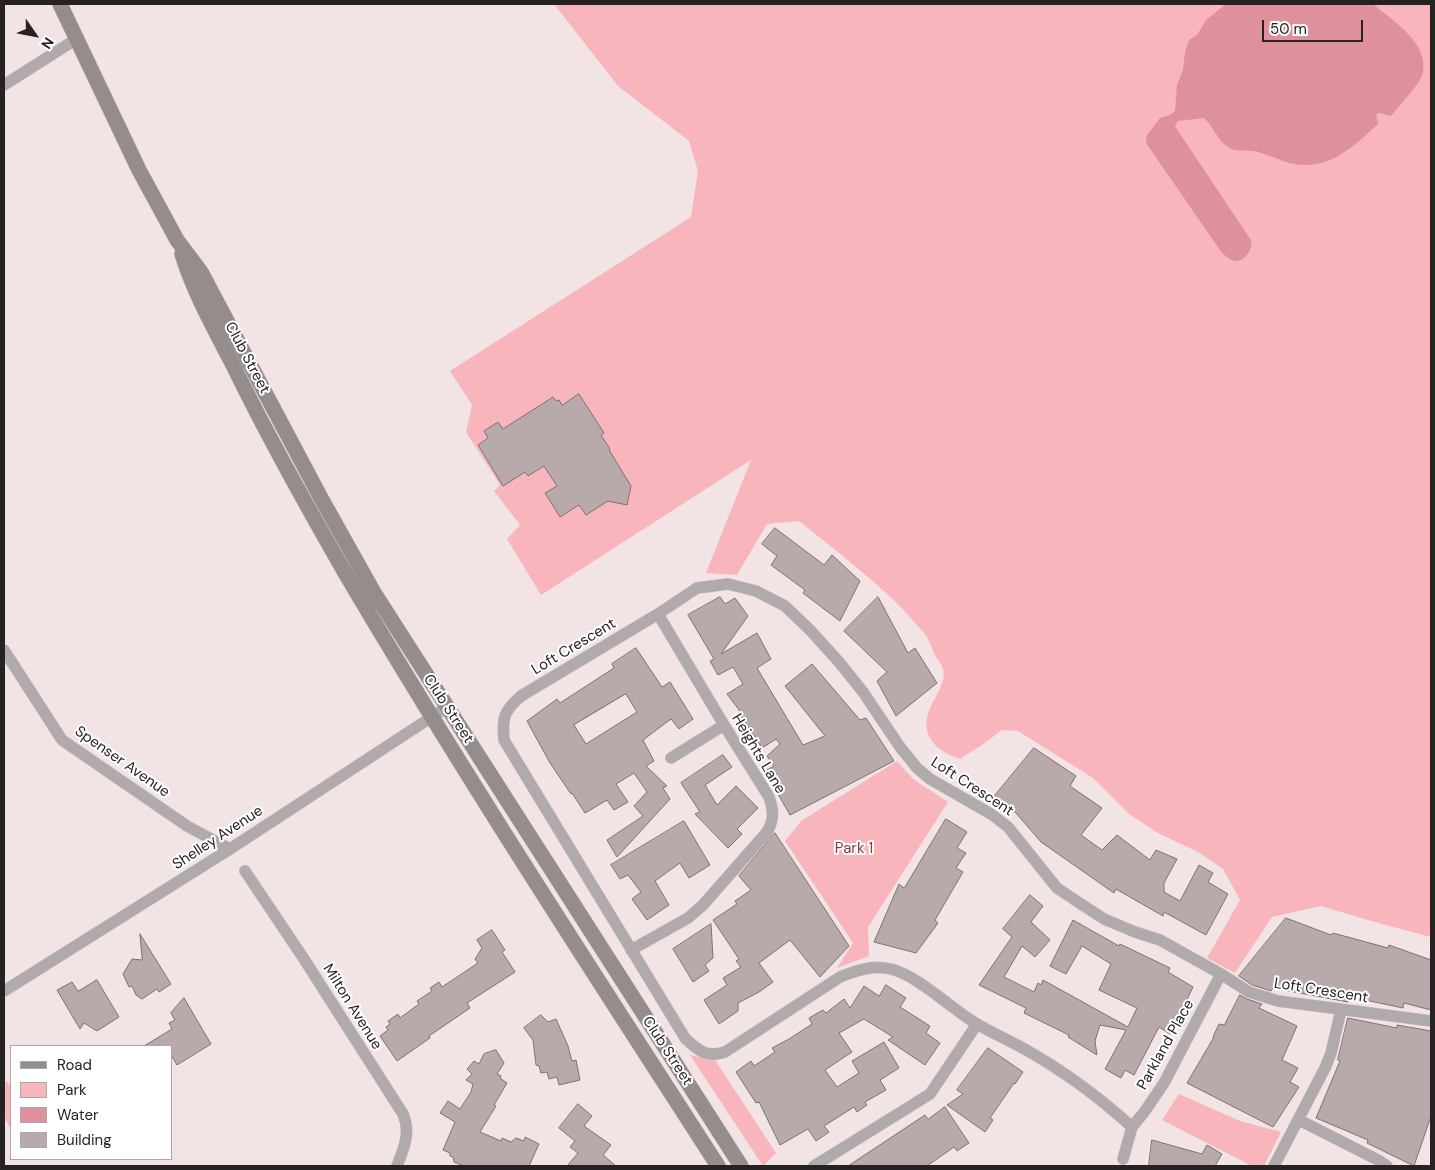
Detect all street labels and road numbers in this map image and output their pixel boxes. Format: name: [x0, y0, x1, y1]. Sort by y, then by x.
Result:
street label: Club Street: [221, 319, 273, 397]
street label: Loft Crescent: [529, 615, 619, 679]
street label: Club Street: [419, 671, 477, 747]
street label: Heights Lane: [727, 711, 789, 797]
street label: Spenser Avenue: [71, 723, 173, 801]
street label: Loft Crescent: [927, 754, 1017, 820]
street label: Shelley Avenue: [169, 802, 267, 874]
street label: Milton Avenue: [318, 961, 386, 1053]
street label: Loft Crescent: [1273, 975, 1369, 1007]
street label: Parkland Place: [1134, 997, 1198, 1093]
street label: Club Street: [638, 1013, 696, 1089]

